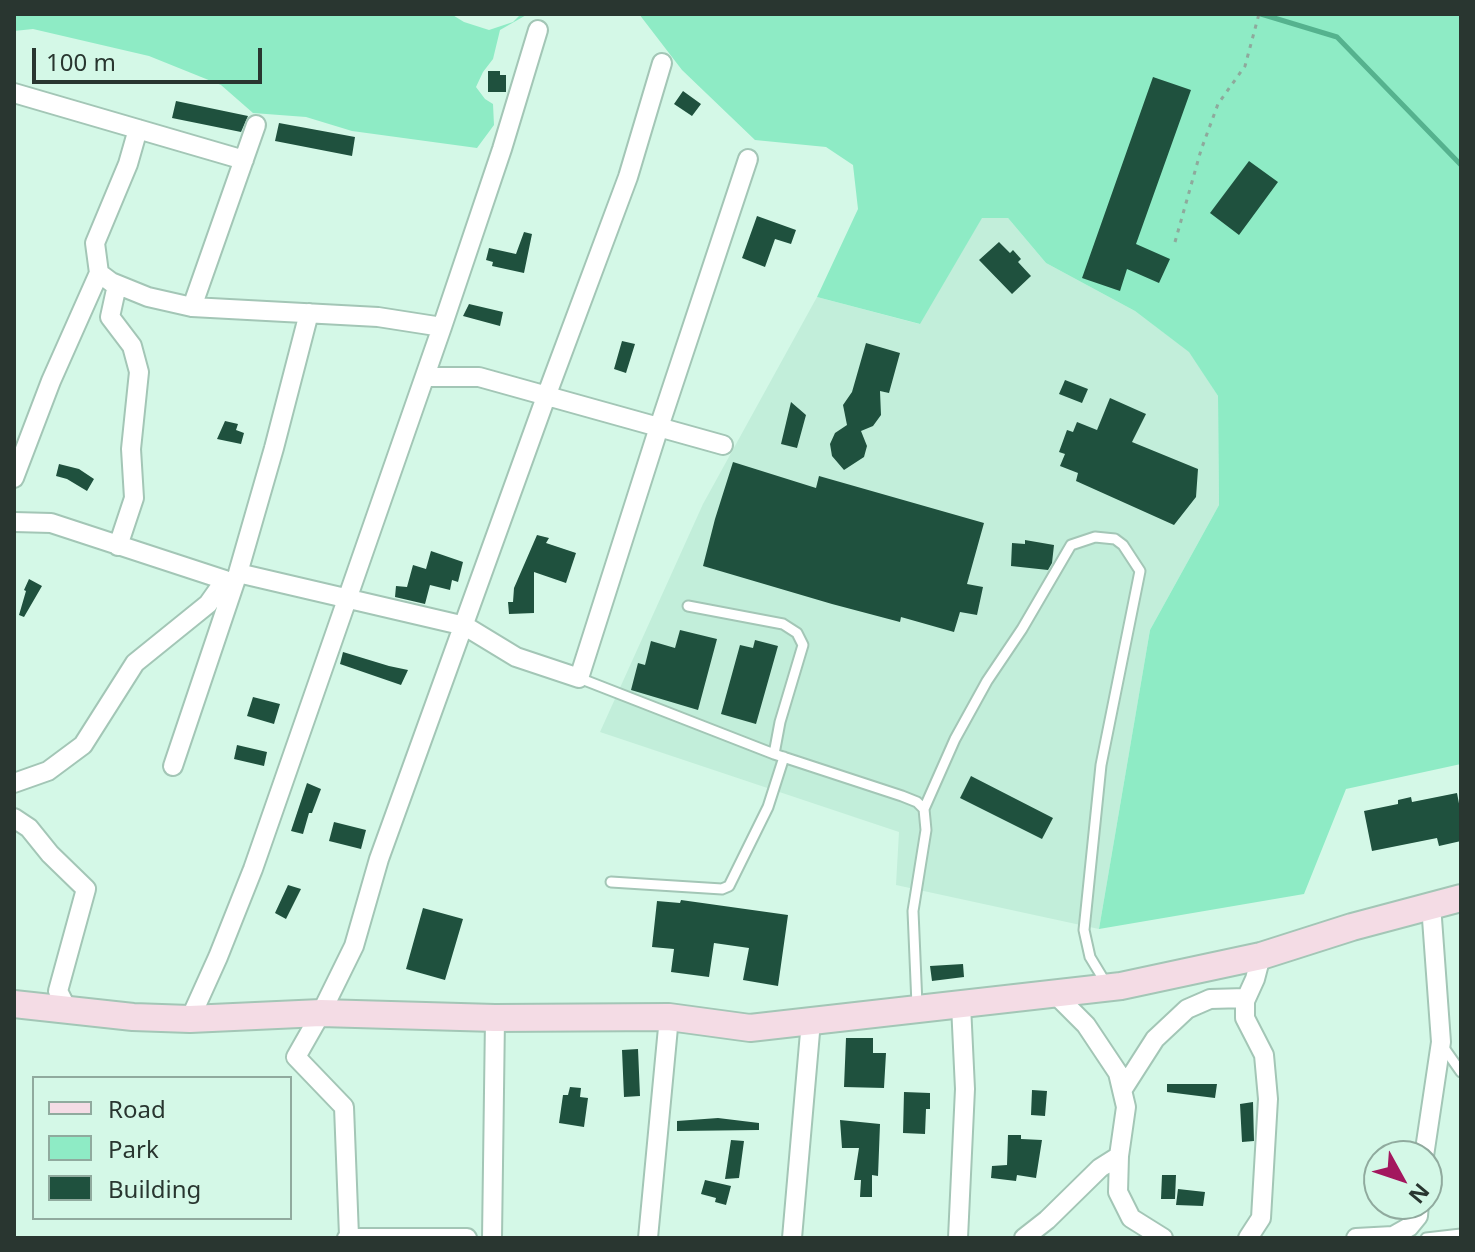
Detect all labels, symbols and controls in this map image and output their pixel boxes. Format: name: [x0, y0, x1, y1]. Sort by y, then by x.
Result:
scale bar: [36, 32, 266, 82]
text: 100 m: [46, 45, 116, 78]
legend: [32, 1076, 292, 1220]
text: Road: [108, 1092, 166, 1125]
text: Park: [108, 1132, 159, 1165]
north arrow: [1363, 1140, 1443, 1220]
text: Building: [108, 1172, 201, 1205]
text: N: [1403, 1178, 1437, 1211]

